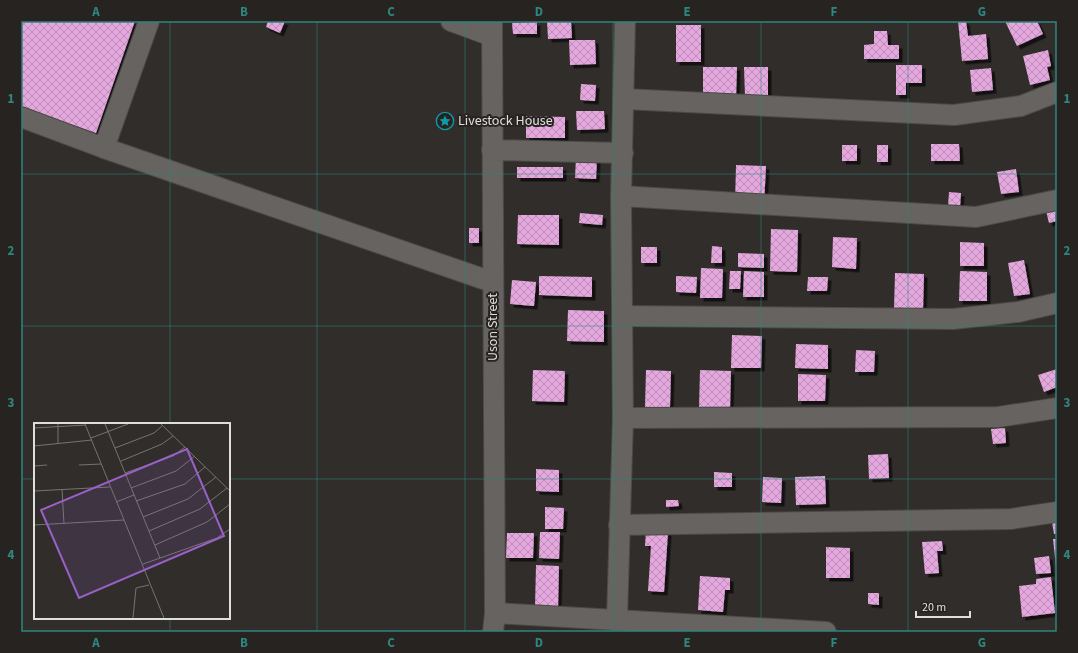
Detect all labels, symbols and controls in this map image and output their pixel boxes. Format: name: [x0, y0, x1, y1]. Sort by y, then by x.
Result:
text: A: [91, 3, 100, 21]
text: B: [240, 3, 248, 21]
text: C: [387, 3, 395, 21]
text: D: [535, 3, 543, 21]
text: E: [683, 3, 691, 21]
text: F: [831, 3, 838, 21]
text: G: [978, 3, 986, 21]
text: 1: [8, 90, 15, 108]
text: 1: [1064, 90, 1071, 108]
place icon: Livestock House: [435, 111, 455, 131]
place label: Livestock House: [458, 111, 553, 131]
text: 2: [8, 242, 15, 260]
text: 2: [1064, 242, 1071, 260]
street label: Uson Street: [483, 293, 503, 361]
text: 3: [8, 394, 15, 412]
text: 3: [1064, 394, 1071, 412]
inset map: [34, 423, 230, 619]
text: 4: [8, 546, 15, 564]
text: 4: [1064, 546, 1071, 564]
scale bar: [916, 593, 970, 619]
text: 20 m: [922, 599, 946, 616]
text: A: [91, 634, 100, 652]
text: B: [240, 634, 248, 652]
text: C: [387, 634, 395, 652]
text: D: [535, 634, 543, 652]
text: E: [683, 634, 691, 652]
text: F: [831, 634, 838, 652]
text: G: [978, 634, 986, 652]

